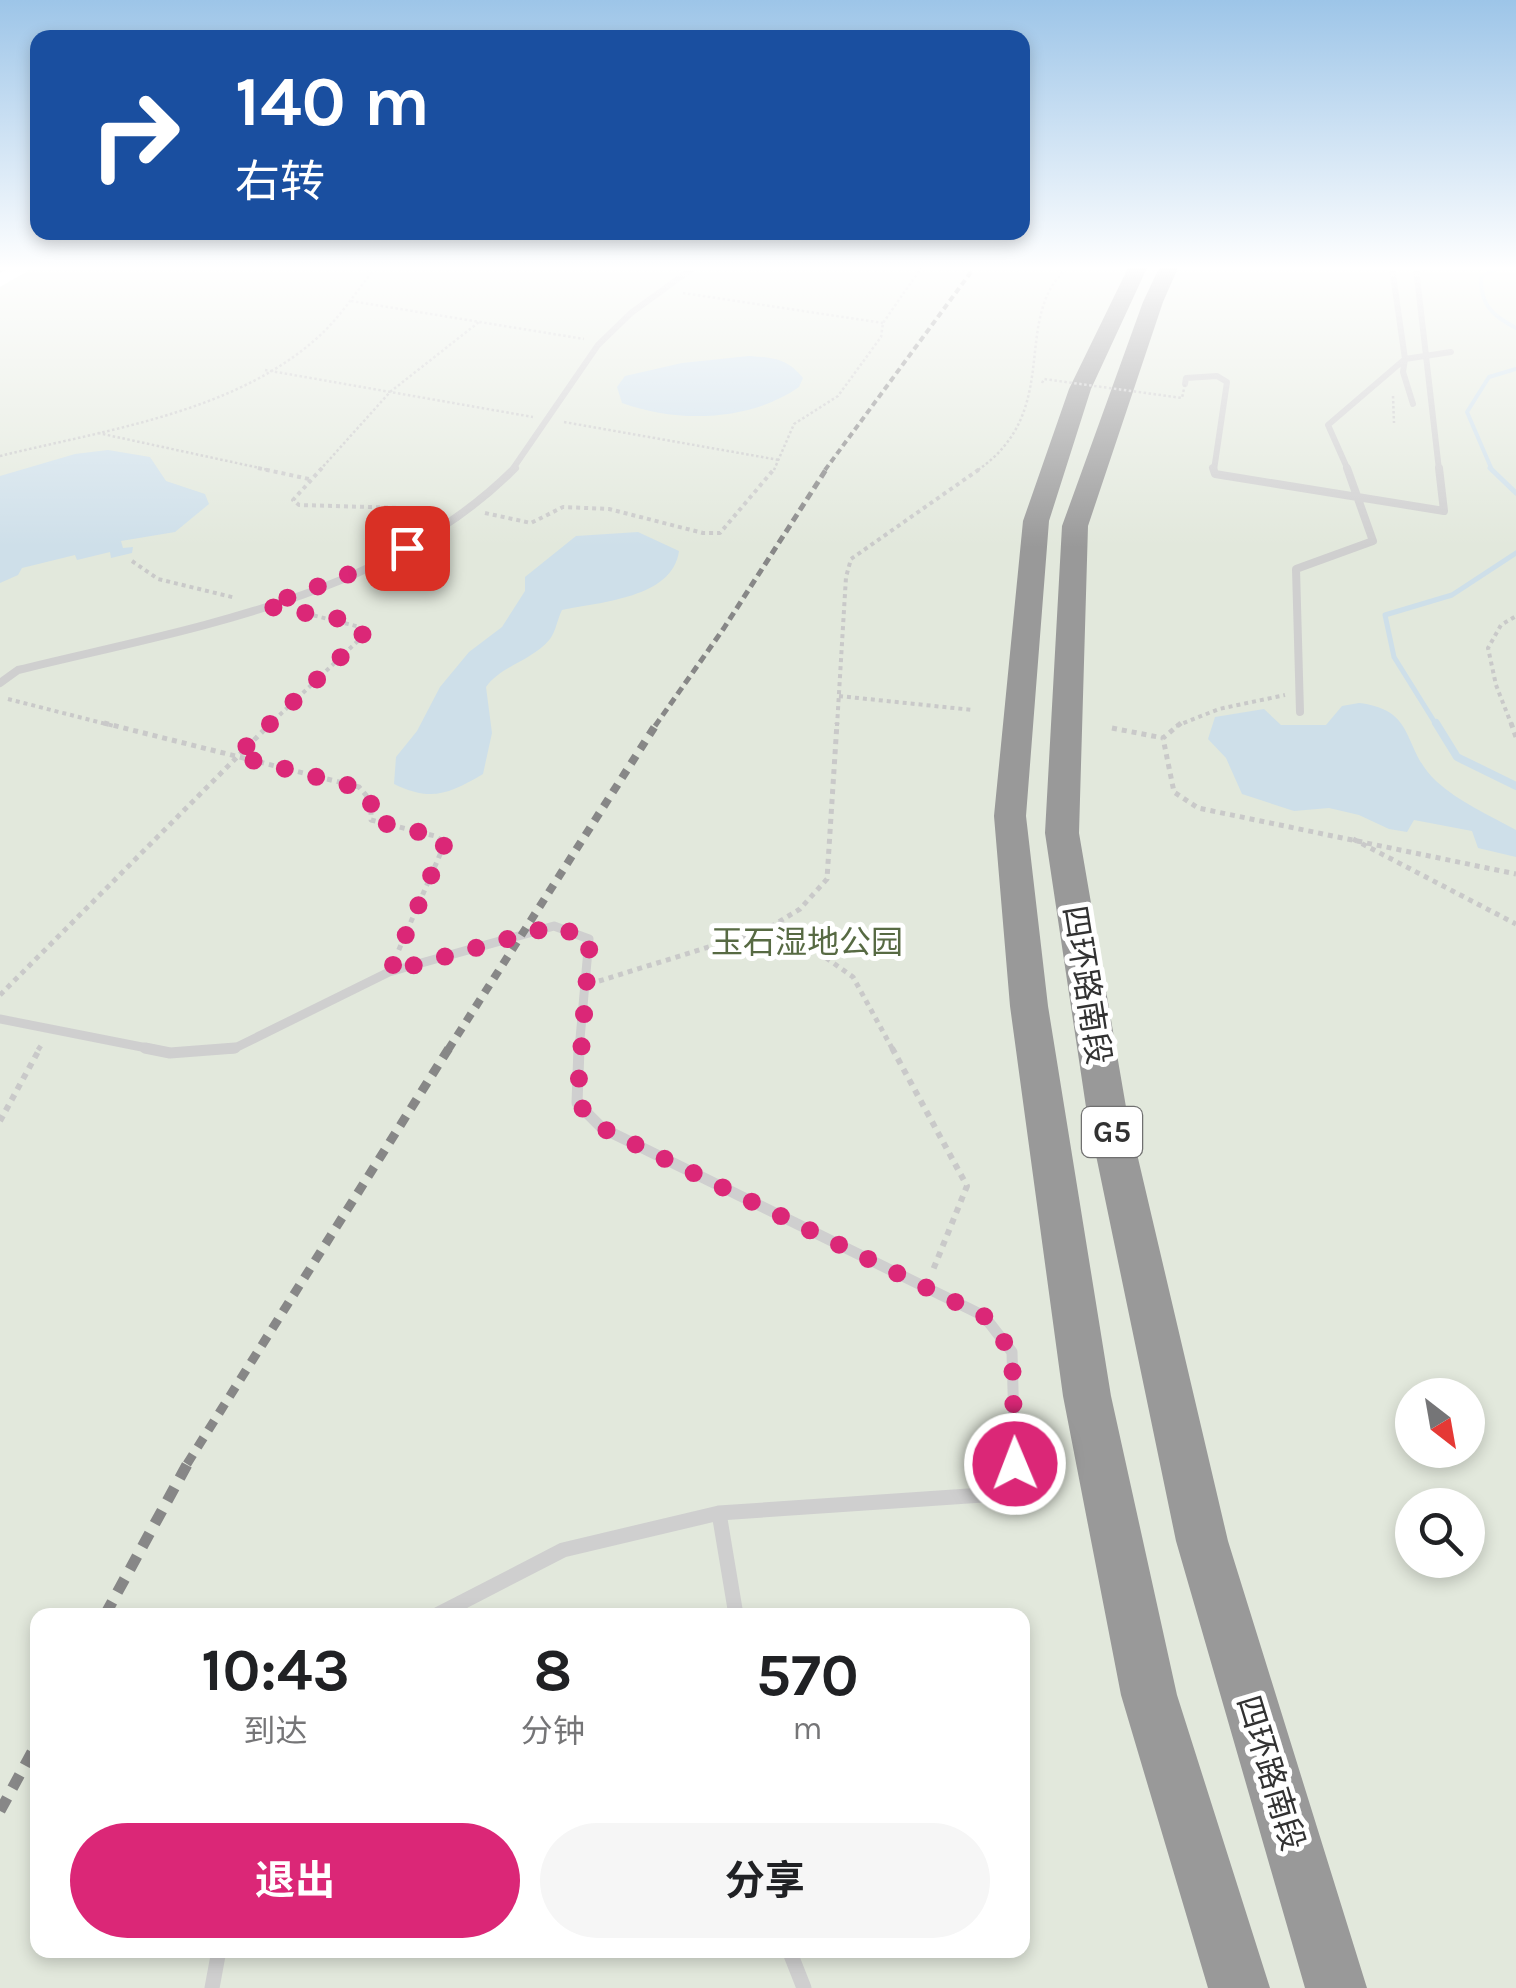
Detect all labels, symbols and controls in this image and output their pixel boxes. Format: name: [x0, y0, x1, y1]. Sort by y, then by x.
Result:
text: 140 m: [235, 61, 430, 143]
icon: right: [70, 70, 200, 200]
text: 右转: [235, 156, 325, 208]
pin: [365, 506, 450, 591]
icon: arrive: [380, 521, 435, 576]
street label: 四环路南段: [1056, 903, 1117, 1067]
park label: 玉石湿地公园: [711, 924, 903, 961]
road number: G5: [1082, 1107, 1142, 1157]
north arrow: [1395, 1378, 1485, 1468]
map controls: [1395, 1378, 1485, 1578]
position arrow: [963, 1412, 1067, 1516]
button: search: [1395, 1488, 1485, 1578]
text: 10:43: [201, 1635, 350, 1705]
text: 8: [533, 1635, 572, 1705]
text: 570: [756, 1640, 859, 1710]
street label: 四环路南段: [1229, 1691, 1312, 1855]
text: m: [792, 1710, 822, 1747]
text: 到达: [243, 1713, 307, 1750]
text: 分钟: [521, 1713, 585, 1750]
button: 退出: [70, 1823, 520, 1938]
button: 分享: [540, 1823, 990, 1938]

